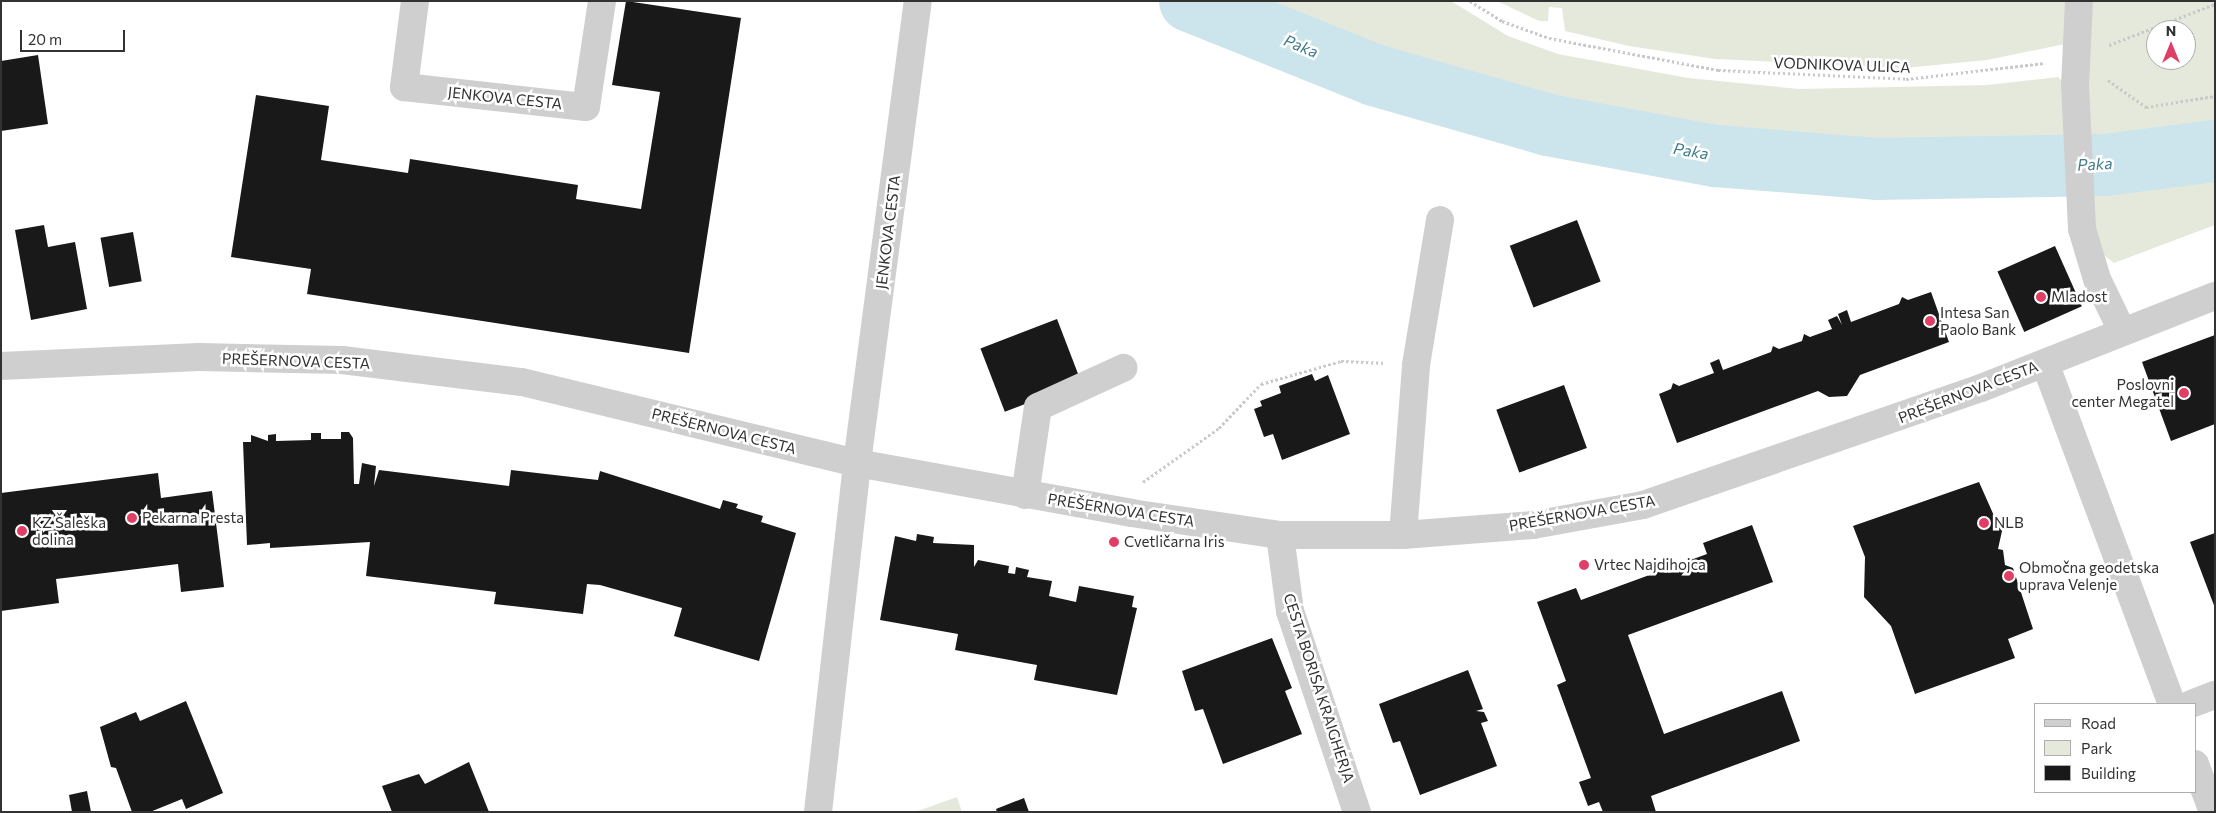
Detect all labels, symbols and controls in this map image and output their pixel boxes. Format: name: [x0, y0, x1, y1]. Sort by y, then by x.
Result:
scale bar: [22, 20, 128, 52]
north arrow: [2146, 20, 2196, 70]
text: N: [2166, 22, 2176, 39]
text: 20 m: [28, 30, 62, 48]
water label: Paka: [1281, 30, 1321, 62]
street label: VODNIKOVA ULICA: [1773, 54, 1911, 76]
street label: JENKOVA CESTA: [447, 83, 563, 113]
water label: Paka: [1672, 138, 1710, 164]
water label: Paka: [2077, 153, 2113, 175]
street label: JENKOVA CESTA: [872, 174, 904, 290]
place label: Mladost: [2051, 288, 2107, 306]
marker: Mladost: [2035, 291, 2047, 303]
place label: Intesa San Paolo Bank: [1940, 303, 2016, 338]
marker: Intesa San Paolo Bank: [1924, 315, 1936, 327]
street label: PREŠERNOVA CESTA: [222, 349, 370, 373]
street label: PREŠERNOVA CESTA: [1896, 357, 2040, 427]
place label: Poslovni center Megatel: [2071, 375, 2174, 410]
marker: Poslovni center Megatel: [2178, 387, 2190, 399]
street label: PREŠERNOVA CESTA: [650, 404, 798, 458]
street label: PREŠERNOVA CESTA: [1046, 490, 1196, 530]
street label: PREŠERNOVA CESTA: [1507, 491, 1657, 535]
place label: Pekarna Presta: [142, 509, 244, 527]
marker: Pekarna Presta: [126, 512, 138, 524]
place label: KZ Šaleška dolina: [32, 513, 106, 548]
place label: NLB: [1994, 514, 2024, 532]
marker: NLB: [1978, 517, 1990, 529]
marker: KZ Šaleška dolina: [16, 525, 28, 537]
place label: Cvetličarna Iris: [1124, 533, 1224, 551]
marker: Cvetličarna Iris: [1108, 536, 1120, 548]
place label: Vrtec Najdihojca: [1594, 556, 1706, 574]
place label: Območna geodetska uprava Velenje: [2019, 558, 2159, 593]
marker: Vrtec Najdihojca: [1578, 559, 1590, 571]
marker: Območna geodetska uprava Velenje: [2003, 570, 2015, 582]
street label: CESTA BORISA KRAIGHERJA: [1280, 591, 1358, 785]
legend: [2034, 703, 2196, 793]
text: Road: [2081, 714, 2116, 732]
text: Park: [2081, 739, 2112, 757]
text: Building: [2081, 764, 2136, 782]

